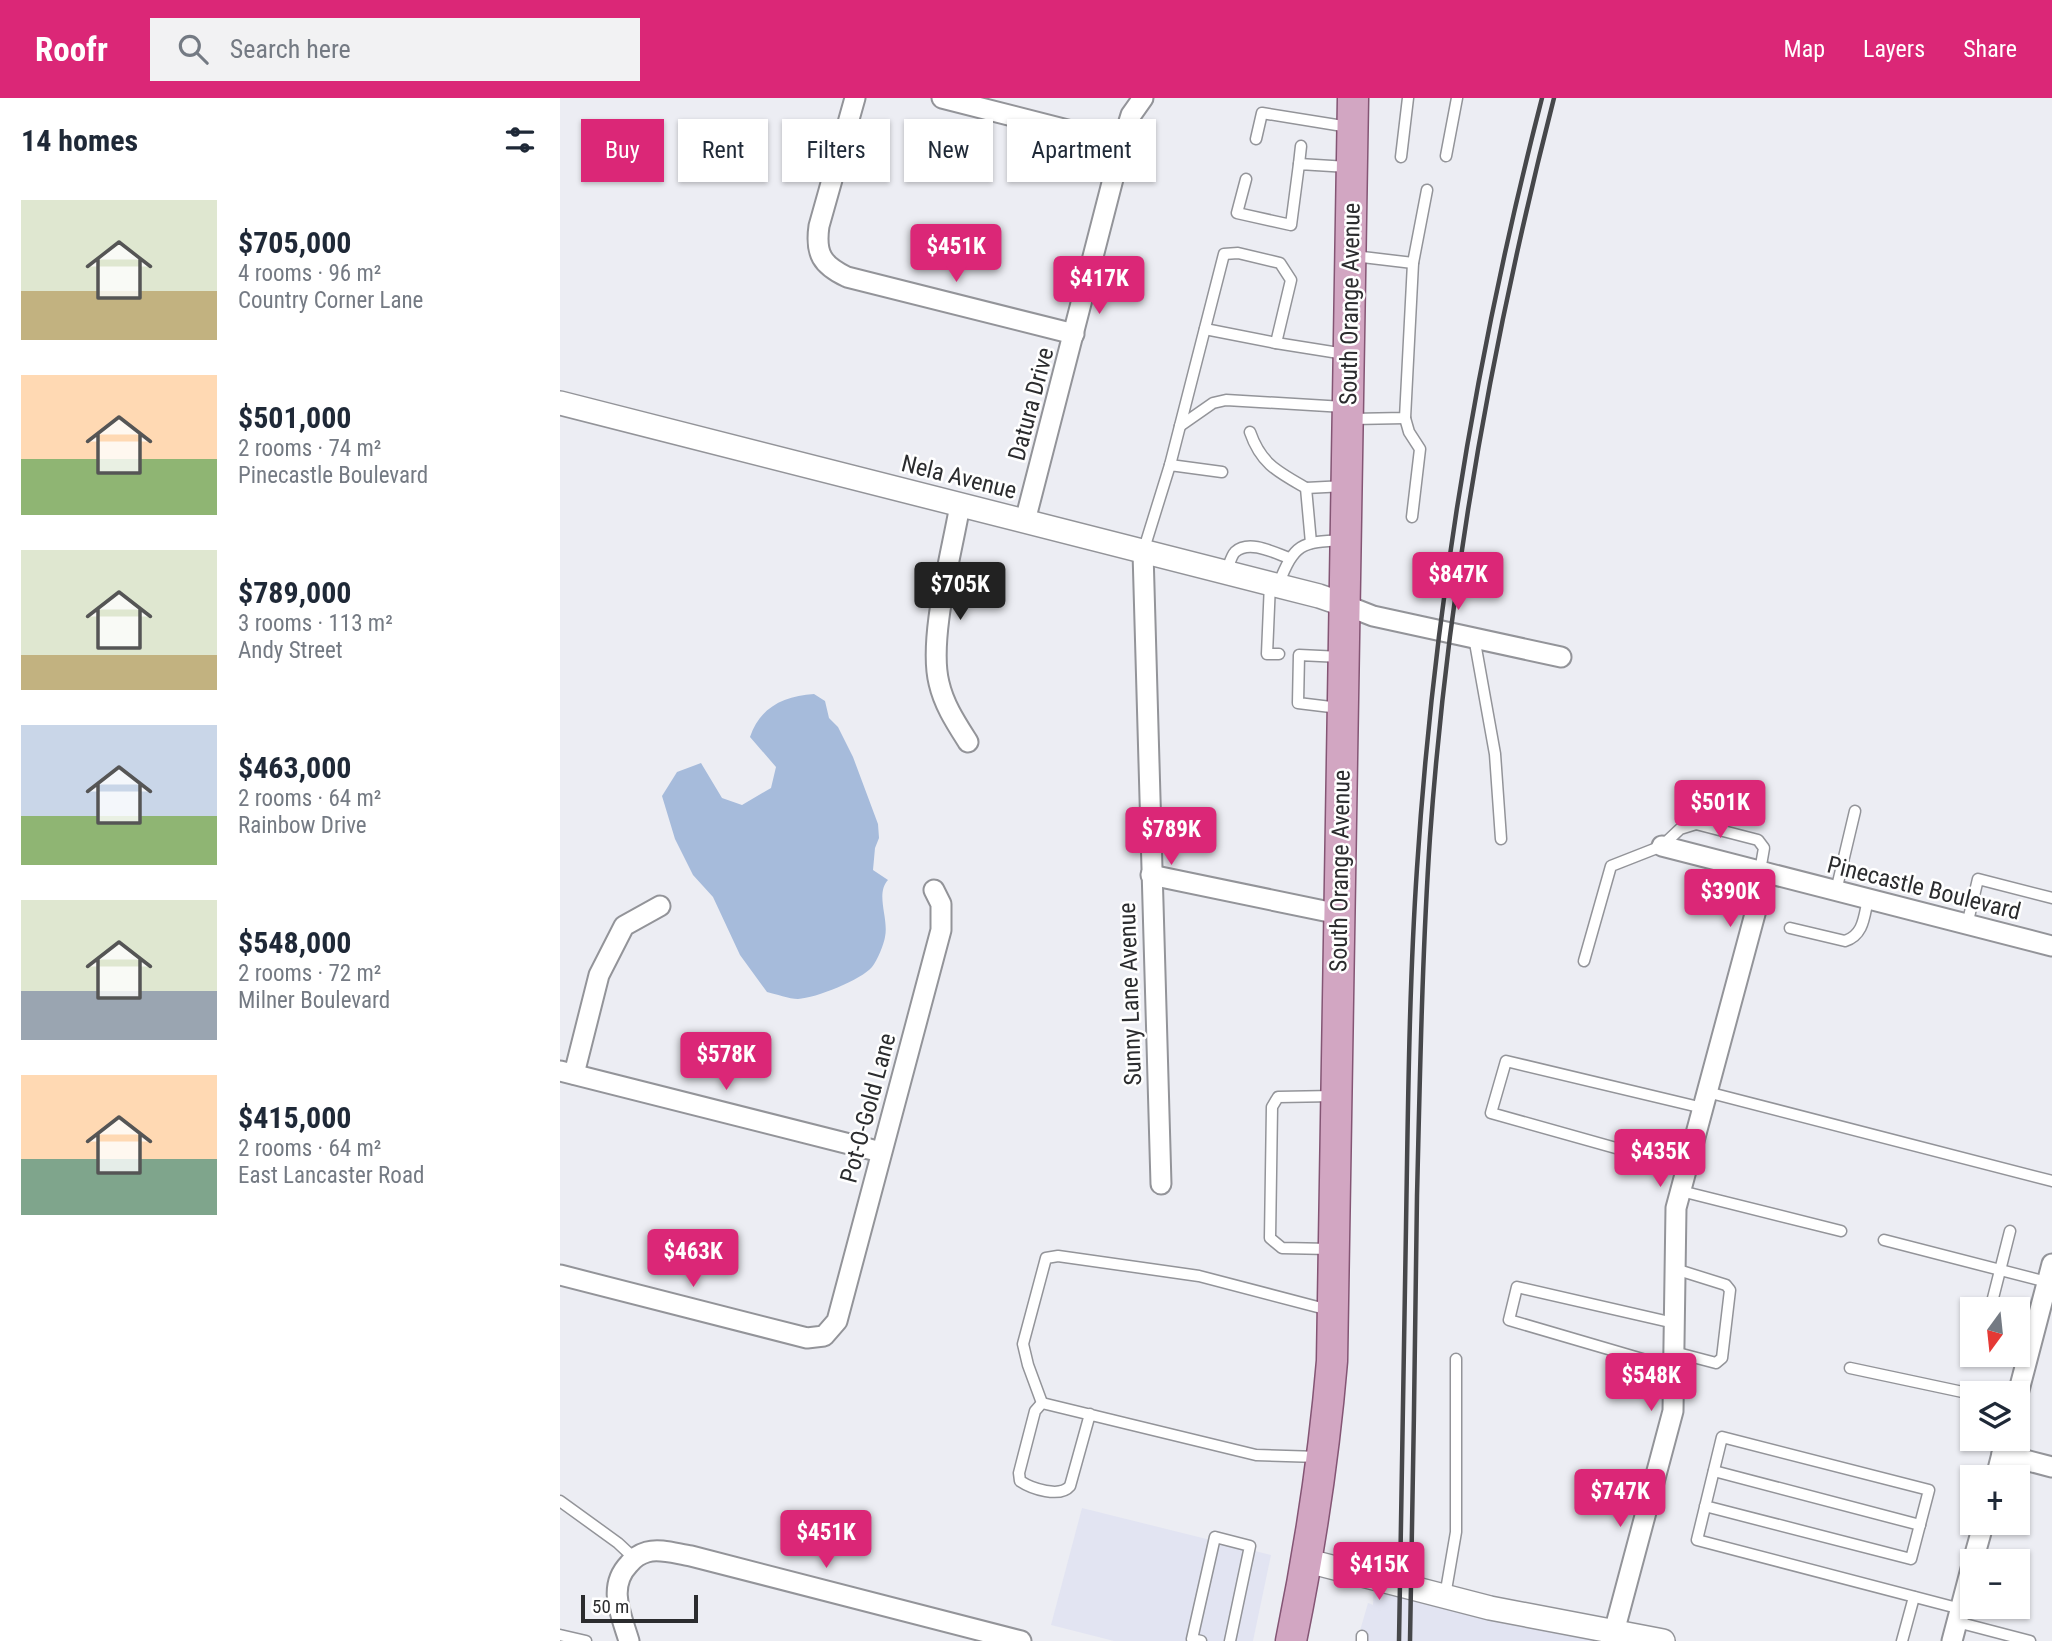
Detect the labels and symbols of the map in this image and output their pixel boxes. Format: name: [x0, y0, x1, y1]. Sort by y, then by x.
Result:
street label: South Orange Avenue: [1334, 203, 1366, 405]
pin: $451K: [907, 225, 1005, 284]
pin: $417K: [1050, 256, 1148, 316]
street label: Datura Drive: [1003, 345, 1059, 463]
street label: Nela Avenue: [898, 449, 1020, 505]
pin: $847K: [1409, 552, 1507, 612]
pin: $705K: [911, 562, 1009, 622]
street label: South Orange Avenue: [1324, 770, 1356, 972]
pin: $501K: [1671, 780, 1769, 840]
pin: $789K: [1122, 808, 1220, 867]
street label: Pinecastle Boulevard: [1824, 850, 2024, 926]
pin: $390K: [1681, 870, 1779, 929]
street label: Sunny Lane Avenue: [1113, 902, 1147, 1086]
street label: Pot-O-Gold Lane: [835, 1030, 901, 1186]
pin: $578K: [677, 1032, 775, 1092]
pin: $435K: [1611, 1130, 1709, 1189]
pin: $463K: [644, 1230, 742, 1289]
north arrow: [1960, 1297, 2030, 1367]
pin: $548K: [1602, 1354, 1700, 1413]
pin: $747K: [1571, 1470, 1669, 1529]
pin: $451K: [777, 1510, 875, 1570]
pin: $415K: [1330, 1542, 1428, 1602]
scale bar: [581, 1592, 698, 1624]

